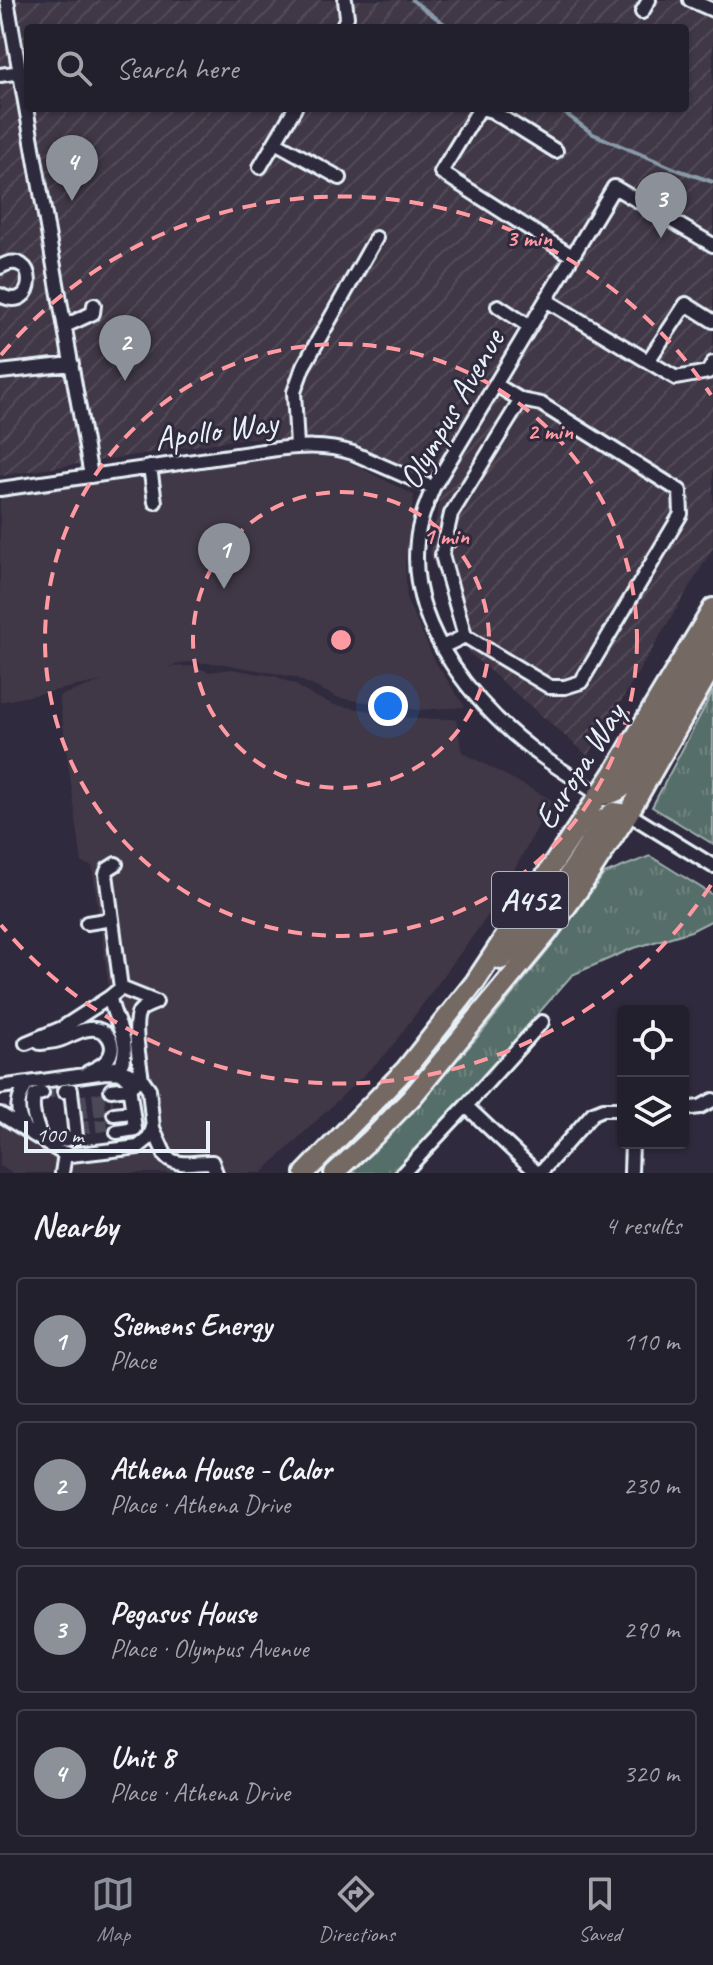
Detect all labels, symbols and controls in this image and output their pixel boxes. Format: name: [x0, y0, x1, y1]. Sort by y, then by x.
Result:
search box: [24, 24, 689, 112]
icon: search: [52, 46, 96, 90]
text: Search here: [116, 49, 238, 87]
pin: 4: [46, 135, 98, 201]
pin: 3: [635, 172, 687, 238]
text: 3 min: [506, 223, 553, 253]
pin: 2: [99, 315, 151, 381]
street label: Olympus Avenue: [388, 319, 515, 496]
street label: Apollo Way: [152, 400, 283, 460]
text: 2 min: [527, 416, 574, 446]
text: 1 min: [423, 521, 470, 551]
pin: 1: [198, 523, 250, 589]
centre of rings: [327, 626, 355, 654]
your location: [368, 686, 408, 726]
street label: Europa Way: [523, 692, 636, 837]
road number: A452: [492, 872, 568, 928]
map controls: [617, 1005, 689, 1149]
button: locate: [617, 1005, 689, 1077]
button: layers: [617, 1077, 689, 1149]
scale bar: [24, 1117, 210, 1153]
text: 100 m: [36, 1121, 83, 1149]
text: Nearby: [32, 1204, 118, 1247]
text: 4 results: [605, 1209, 681, 1242]
text: Siemens Energy: [110, 1306, 272, 1344]
text: 1: [54, 1325, 66, 1358]
text: 110 m: [623, 1325, 679, 1358]
text: Place: [110, 1344, 156, 1377]
text: Athena House - Calor: [110, 1450, 331, 1488]
text: 2: [54, 1469, 66, 1502]
text: 230 m: [623, 1469, 679, 1502]
text: Place · Athena Drive: [110, 1488, 290, 1521]
text: Pegasus House: [110, 1594, 256, 1632]
text: 3: [54, 1613, 66, 1646]
text: 290 m: [623, 1613, 679, 1646]
text: Place · Olympus Avenue: [110, 1632, 309, 1665]
text: Unit 8: [110, 1738, 175, 1776]
text: 4: [54, 1757, 66, 1790]
text: 320 m: [623, 1757, 679, 1790]
text: Place · Athena Drive: [110, 1776, 290, 1809]
tab: Map: [91, 1872, 135, 1948]
tab: Directions: [318, 1872, 395, 1948]
tab: Saved: [578, 1872, 622, 1948]

